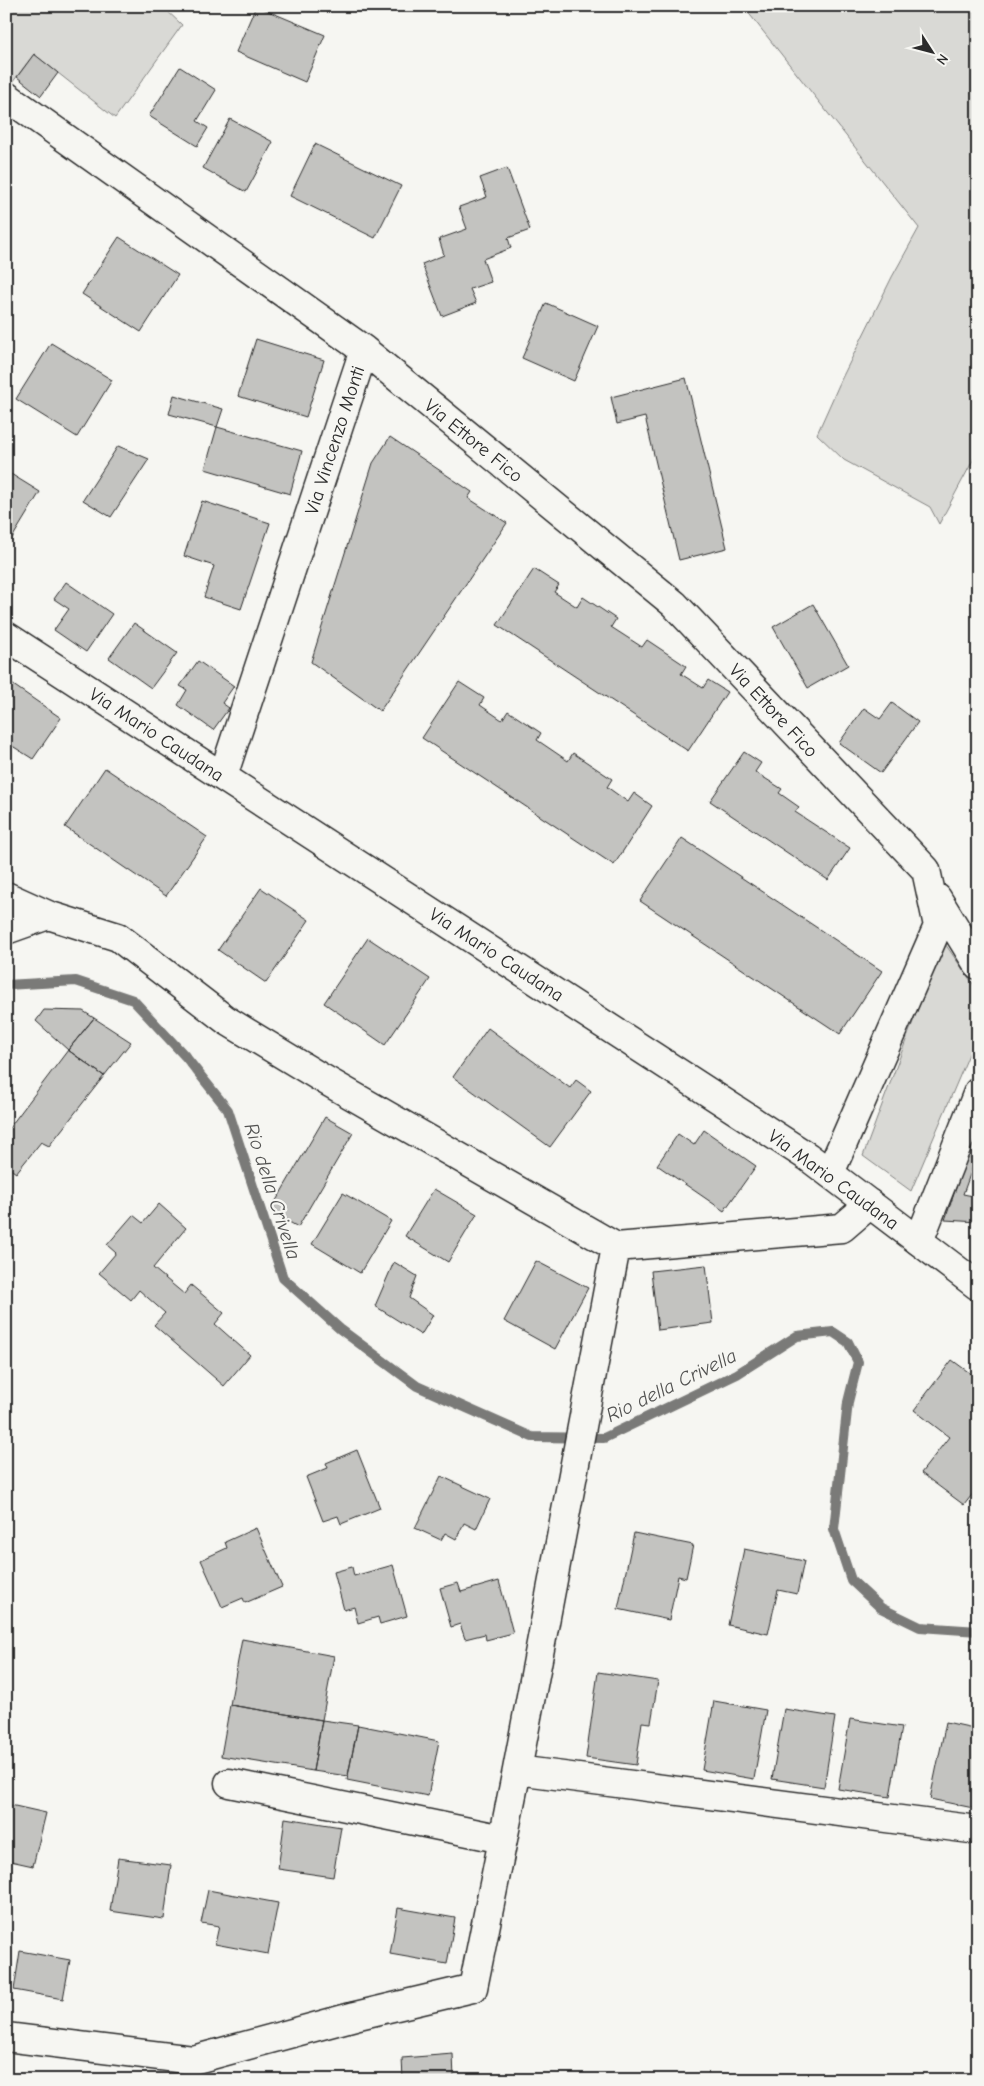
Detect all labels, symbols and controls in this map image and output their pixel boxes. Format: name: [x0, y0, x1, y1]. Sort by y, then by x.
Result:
north arrow: [906, 28, 956, 78]
text: N: [933, 51, 952, 68]
street label: Via Vincenzo Monti: [300, 363, 369, 518]
street label: Via Ettore Fico: [420, 394, 527, 487]
street label: Via Ettore Fico: [724, 659, 822, 762]
street label: Via Mario Caudana: [85, 683, 228, 787]
street label: Via Mario Caudana: [425, 903, 568, 1007]
water label: Rio della Crivella: [240, 1120, 305, 1262]
street label: Via Mario Caudana: [764, 1125, 903, 1235]
water label: Rio della Crivella: [602, 1344, 740, 1427]

